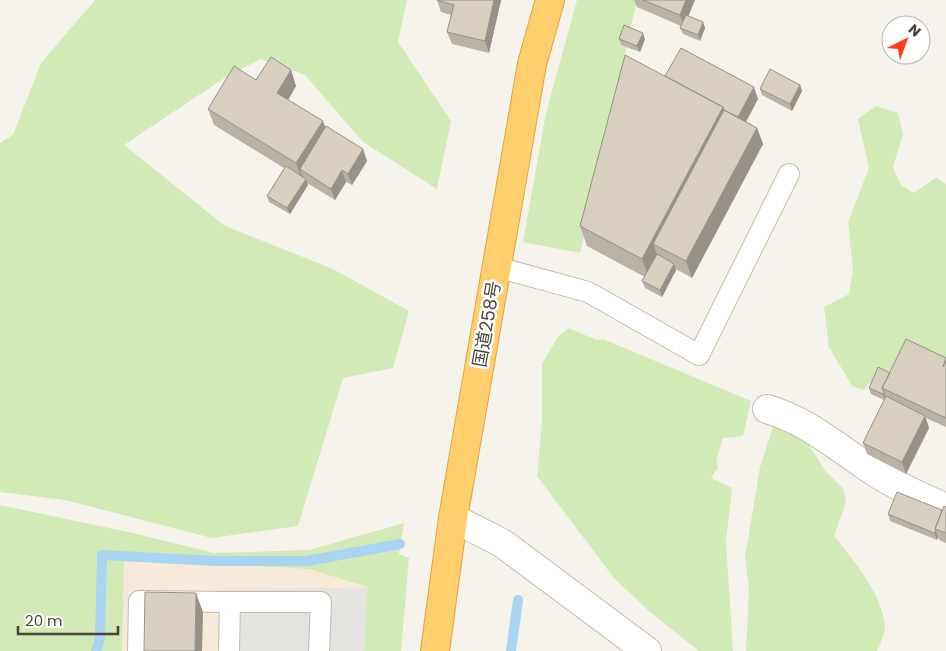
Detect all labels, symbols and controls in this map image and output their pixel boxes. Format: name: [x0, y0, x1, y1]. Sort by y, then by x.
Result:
north arrow: [881, 15, 931, 65]
text: N: [904, 19, 925, 41]
street label: 国道258号: [467, 279, 506, 369]
scale bar: [18, 604, 118, 636]
text: 20 m: [25, 610, 63, 631]

